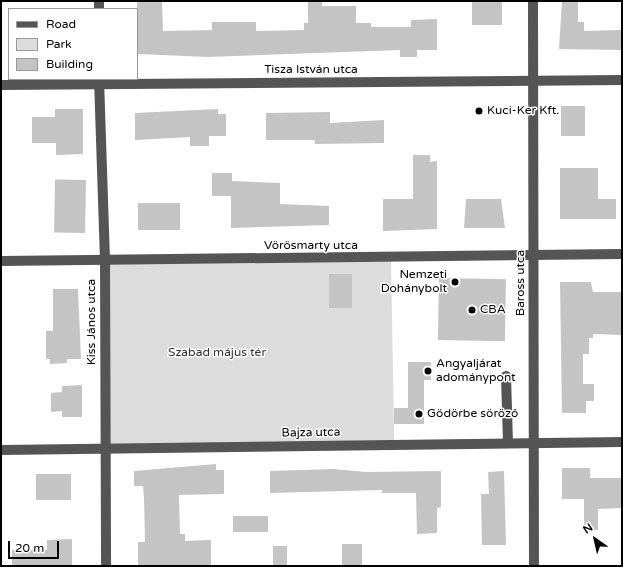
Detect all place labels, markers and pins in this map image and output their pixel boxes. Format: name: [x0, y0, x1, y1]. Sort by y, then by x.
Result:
place label: Kuci-Ker Kft.: [487, 104, 559, 118]
marker: Kuci-Ker Kft.: [474, 106, 484, 116]
place label: Nemzeti Dohánybolt: [381, 268, 447, 296]
marker: Nemzeti Dohánybolt: [450, 277, 460, 287]
place label: CBA: [480, 303, 506, 317]
marker: CBA: [467, 305, 477, 315]
place label: Angyaljárat adománypont: [436, 357, 516, 385]
marker: Angyaljárat adománypont: [423, 366, 433, 376]
place label: Gödörbe söröző: [427, 407, 518, 421]
marker: Gödörbe söröző: [414, 409, 424, 419]

